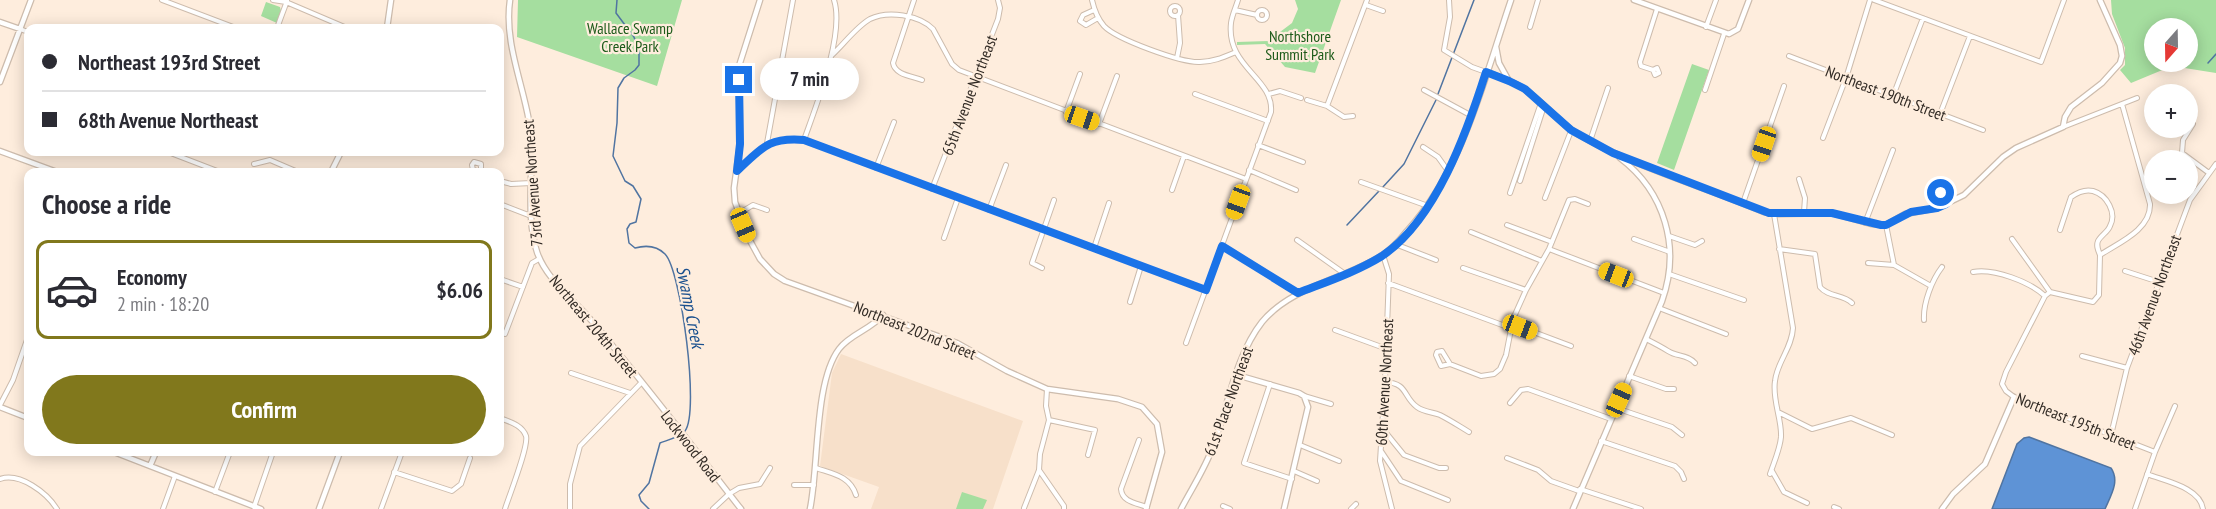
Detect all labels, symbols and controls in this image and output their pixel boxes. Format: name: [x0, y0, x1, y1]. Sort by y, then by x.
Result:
park label: Wallace Swamp Creek Park: [587, 18, 673, 56]
north arrow: [2144, 18, 2198, 72]
map controls: [2144, 18, 2198, 204]
park label: Northshore Summit Park: [1265, 26, 1336, 64]
street label: 65th Avenue Northeast: [937, 31, 1001, 158]
text: Northeast 193rd Street: [78, 48, 260, 76]
callout: 7 min: [760, 59, 859, 101]
street label: Northeast 190th Street: [1823, 61, 1950, 125]
route end: [725, 66, 752, 93]
text: 7 min: [790, 66, 829, 92]
button: +: [2144, 84, 2198, 138]
car: [1062, 104, 1102, 132]
text: 68th Avenue Northeast: [78, 106, 258, 134]
street label: 73rd Avenue Northeast: [518, 118, 546, 247]
car: [1750, 124, 1778, 164]
button: −: [2144, 150, 2198, 204]
route start: [1927, 179, 1954, 206]
car: [1223, 182, 1253, 222]
text: Choose a ride: [42, 187, 171, 221]
car: [728, 205, 758, 245]
street label: 46th Avenue Northeast: [2123, 231, 2185, 358]
car: [1596, 260, 1636, 290]
icon: car: [45, 263, 99, 317]
text: Economy: [117, 263, 187, 291]
water label: Swamp Creek: [671, 264, 710, 352]
street label: Northeast 204th Street: [545, 271, 643, 382]
text: $6.06: [436, 276, 483, 304]
text: 2 min · 18:20: [117, 291, 209, 317]
street label: Northeast 202nd Street: [851, 296, 980, 364]
car: [1500, 312, 1540, 342]
street label: 60th Avenue Northeast: [1371, 317, 1397, 446]
street label: 61st Place Northeast: [1199, 343, 1257, 458]
button: Confirm: [42, 375, 486, 444]
car: [1603, 380, 1635, 420]
street label: Northeast 195th Street: [2013, 388, 2139, 454]
street label: Lockwood Road: [657, 406, 725, 486]

